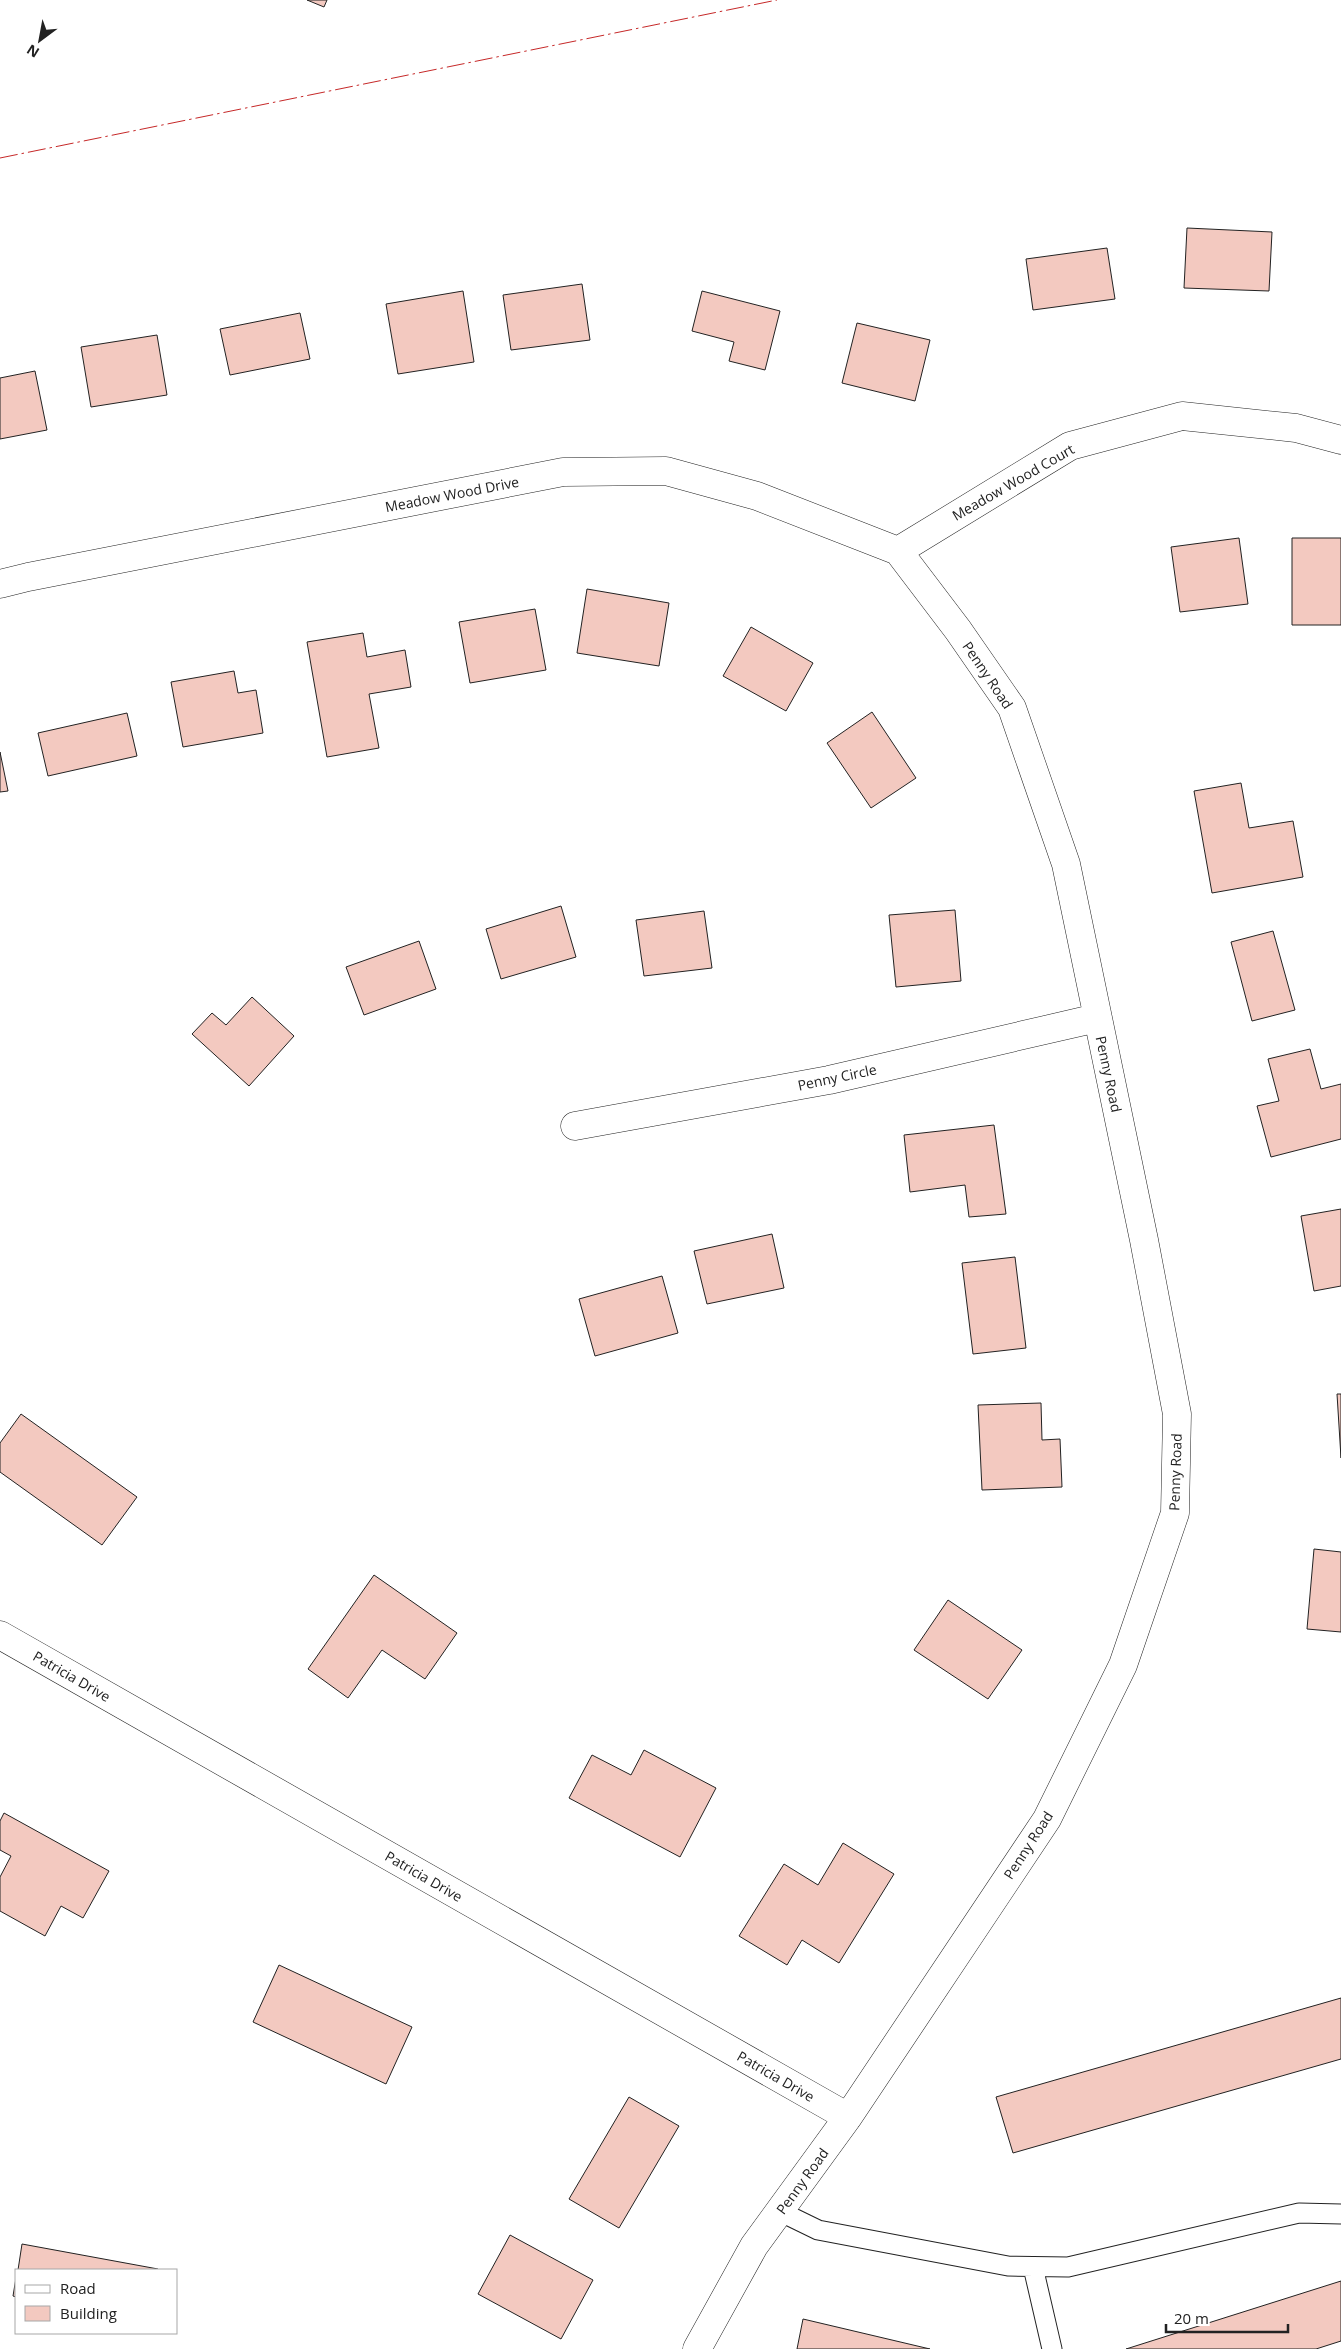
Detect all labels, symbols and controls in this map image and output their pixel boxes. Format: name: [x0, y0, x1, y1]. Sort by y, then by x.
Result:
north arrow: [15, 15, 65, 65]
text: N: [23, 40, 43, 63]
street label: Meadow Wood Court: [948, 439, 1078, 525]
street label: Meadow Wood Drive: [383, 472, 521, 516]
street label: Penny Road: [958, 638, 1018, 712]
street label: Penny Road: [1092, 1034, 1126, 1114]
street label: Penny Circle: [796, 1059, 878, 1095]
street label: Penny Road: [1164, 1433, 1186, 1511]
street label: Patricia Drive: [30, 1646, 114, 1706]
street label: Penny Road: [999, 1807, 1057, 1883]
street label: Patricia Drive: [382, 1846, 466, 1906]
street label: Patricia Drive: [734, 2046, 818, 2106]
street label: Penny Road: [772, 2144, 832, 2218]
legend: [15, 2269, 178, 2334]
text: Road: [60, 2278, 96, 2298]
scale bar: [1166, 2302, 1288, 2334]
text: Building: [60, 2303, 117, 2323]
text: 20 m: [1174, 2308, 1209, 2328]

